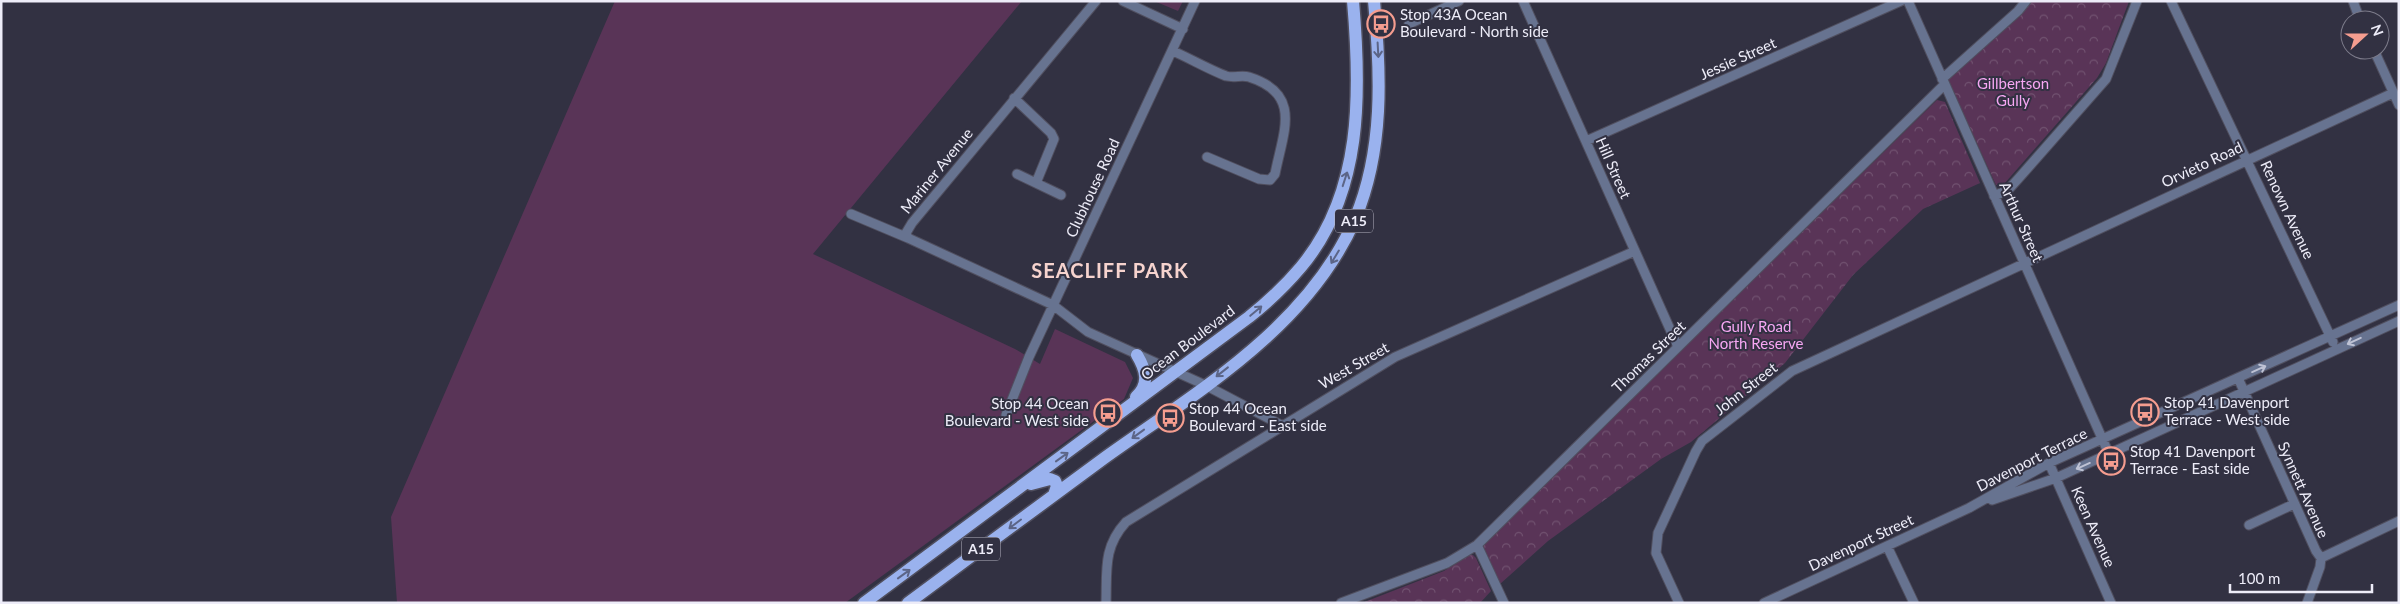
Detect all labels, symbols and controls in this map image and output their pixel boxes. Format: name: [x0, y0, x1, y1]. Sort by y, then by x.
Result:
place label: Stop 43A Ocean Boulevard - North side: [1400, 5, 1549, 40]
bus stop icon: Stop 43A Ocean Boulevard - North side: [1366, 9, 1396, 39]
north arrow: [2340, 10, 2390, 60]
text: N: [2368, 22, 2387, 38]
street label: Jessie Street: [1697, 33, 1779, 83]
one-way arrow: [1373, 42, 1382, 58]
park label: Gillbertson Gully: [1977, 74, 2049, 109]
street label: Mariner Avenue: [896, 124, 976, 217]
street label: Hill Street: [1592, 134, 1636, 202]
street label: Clubhouse Road: [1061, 135, 1123, 240]
street label: Orvieto Road: [2158, 137, 2245, 191]
street label: Renown Avenue: [2257, 157, 2319, 262]
one-way arrow: [1341, 172, 1350, 187]
street label: Arthur Street: [1996, 179, 2048, 265]
road number: A15: [1335, 210, 1373, 232]
one-way arrow: [1330, 249, 1340, 263]
district label: SEACLIFF PARK: [1031, 258, 1189, 282]
street label: Ocean Boulevard: [1137, 301, 1238, 383]
one-way arrow: [1249, 306, 1262, 317]
street label: Thomas Street: [1608, 316, 1689, 396]
park label: Gully Road North Reserve: [1709, 317, 1804, 352]
one-way arrow: [2347, 336, 2362, 346]
street label: West Street: [1315, 338, 1392, 392]
street label: John Street: [1710, 358, 1781, 418]
one-way arrow: [2251, 363, 2266, 373]
one-way arrow: [1216, 366, 1229, 377]
place label: Stop 41 Davenport Terrace - West side: [2164, 393, 2290, 428]
place label: Stop 44 Ocean Boulevard - West side: [945, 394, 1089, 429]
bus stop icon: Stop 41 Davenport Terrace - West side: [2130, 397, 2160, 427]
bus stop icon: Stop 44 Ocean Boulevard - West side: [1093, 398, 1123, 428]
place label: Stop 44 Ocean Boulevard - East side: [1189, 399, 1327, 434]
bus stop icon: Stop 44 Ocean Boulevard - East side: [1155, 403, 1185, 433]
street label: Davenport Terrace: [1973, 423, 2090, 495]
one-way arrow: [1131, 429, 1145, 439]
street label: Synnett Avenue: [2275, 439, 2333, 541]
place label: Stop 41 Davenport Terrace - East side: [2130, 442, 2256, 477]
bus stop icon: Stop 41 Davenport Terrace - East side: [2096, 446, 2126, 476]
one-way arrow: [1055, 451, 1068, 462]
one-way arrow: [2076, 461, 2091, 471]
street label: Keen Avenue: [2068, 483, 2120, 570]
street label: Davenport Street: [1805, 510, 1916, 574]
one-way arrow: [1009, 518, 1022, 529]
road number: A15: [962, 538, 1000, 560]
scale bar: [2230, 562, 2372, 594]
one-way arrow: [896, 569, 910, 579]
text: 100 m: [2238, 569, 2280, 587]

